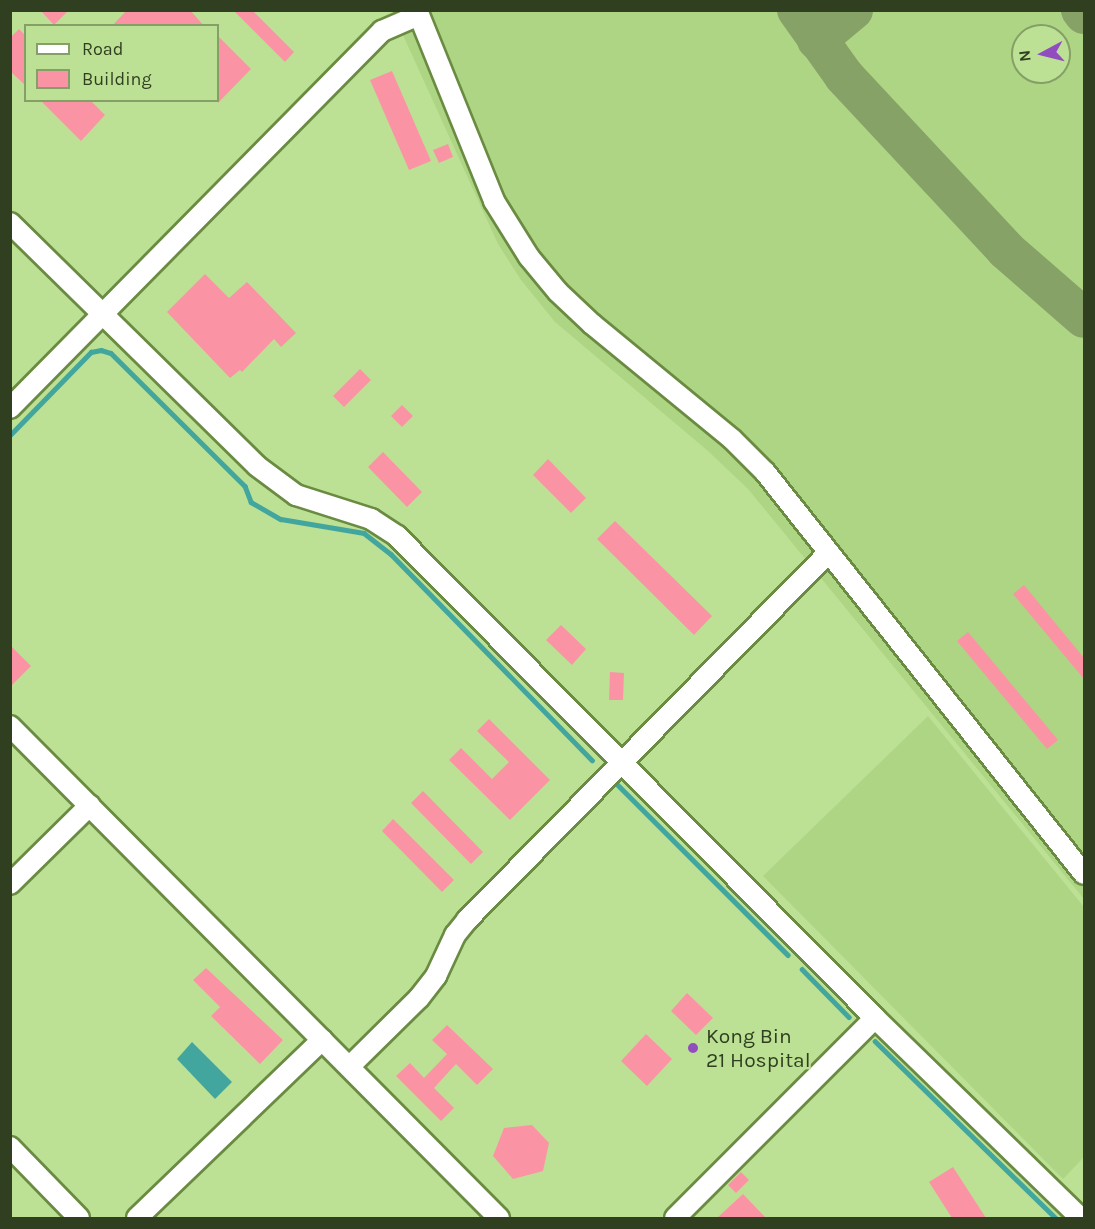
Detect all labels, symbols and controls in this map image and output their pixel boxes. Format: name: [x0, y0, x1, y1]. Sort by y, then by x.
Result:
legend: [24, 24, 219, 102]
north arrow: [1011, 24, 1071, 84]
text: Road: [82, 38, 123, 60]
text: N: [1014, 49, 1035, 63]
text: Building: [82, 68, 152, 90]
place label: Kong Bin 21 Hospital: [706, 1023, 811, 1073]
marker: Kong Bin 21 Hospital: [684, 1039, 702, 1057]

